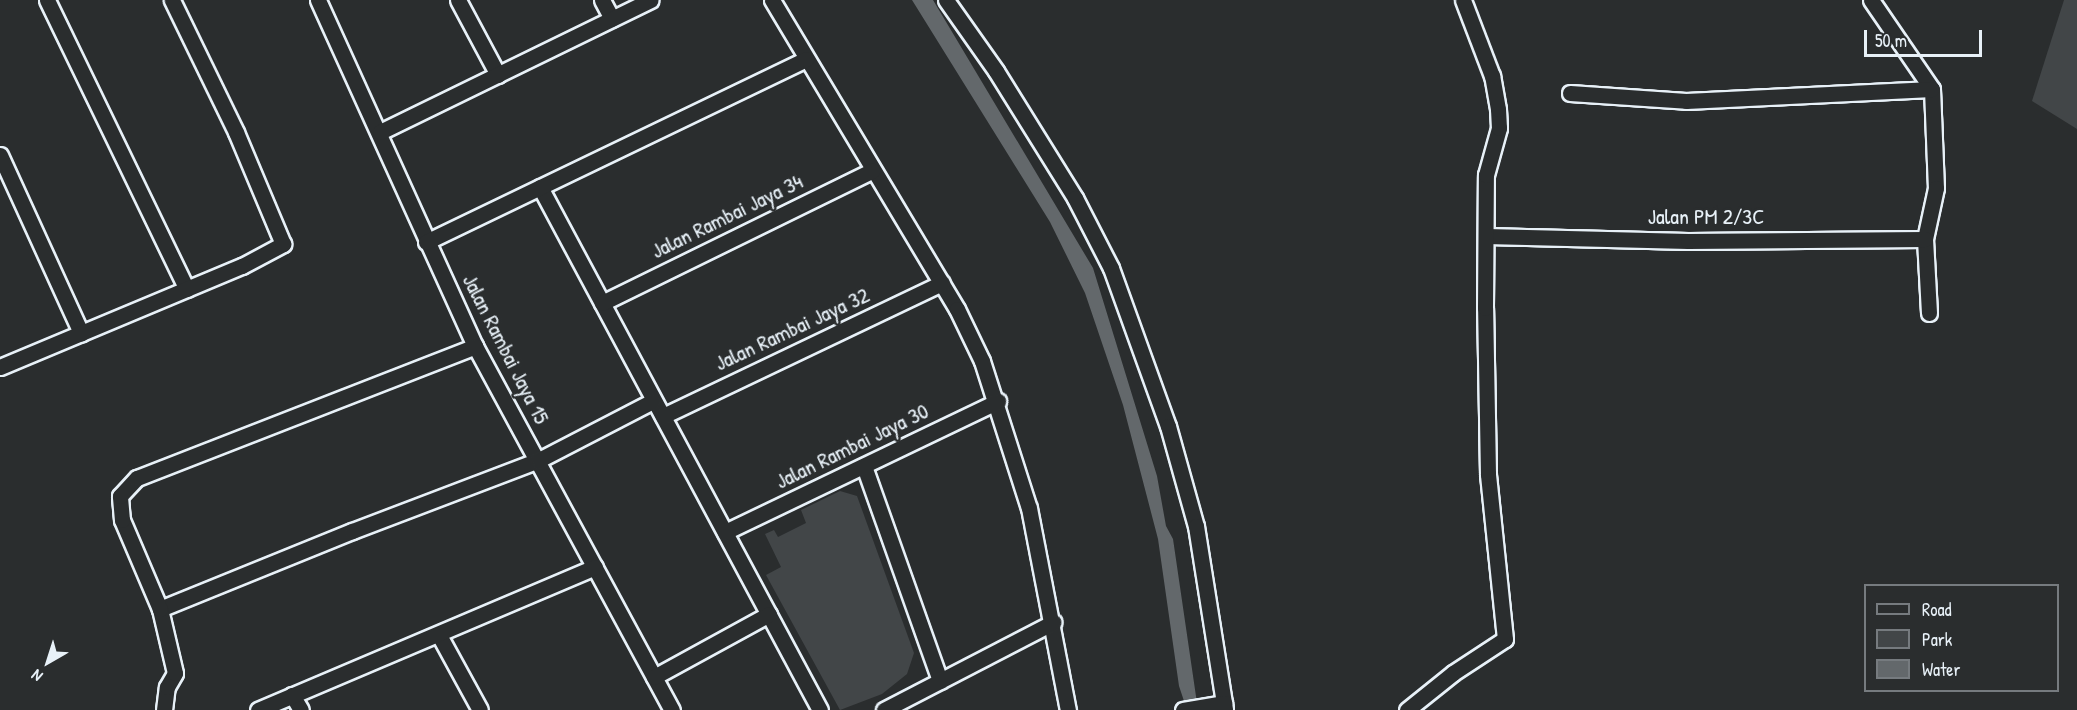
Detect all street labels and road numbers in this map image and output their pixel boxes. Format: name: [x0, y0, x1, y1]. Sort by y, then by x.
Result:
street label: Jalan Rambai Jaya 34: [647, 168, 807, 264]
street label: Jalan PM 2/3C: [1648, 204, 1764, 230]
street label: Jalan Rambai Jaya 15: [457, 270, 555, 428]
street label: Jalan Rambai Jaya 32: [711, 282, 873, 376]
street label: Jalan Rambai Jaya 30: [771, 398, 933, 494]

